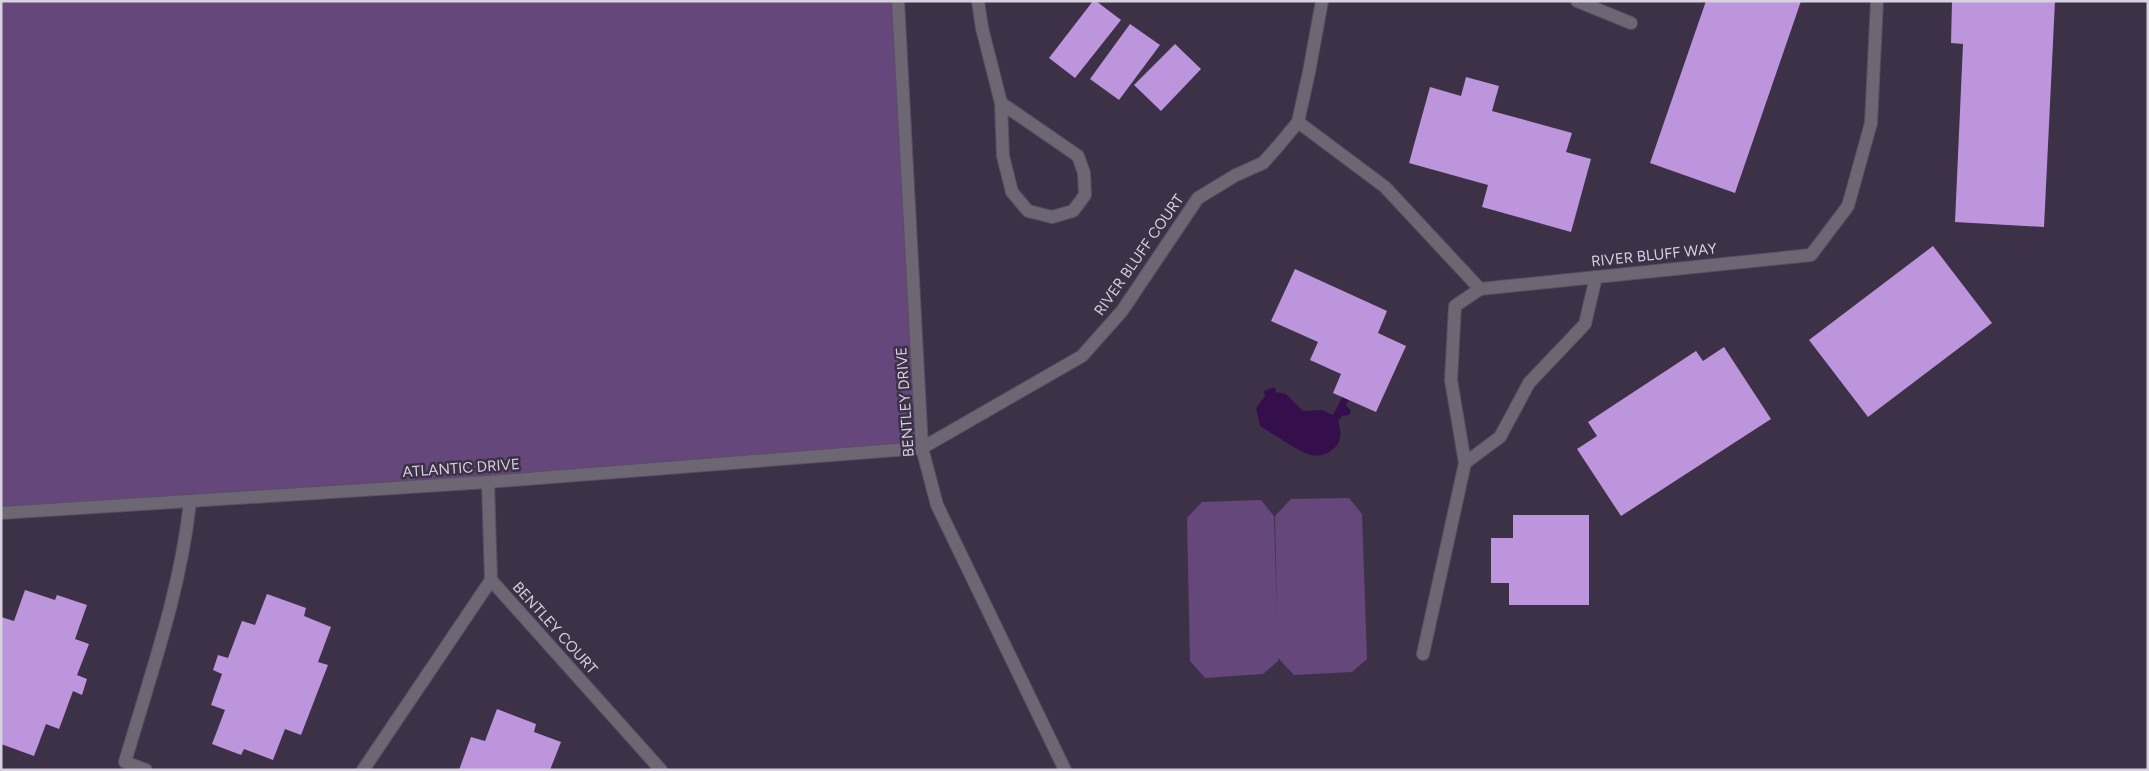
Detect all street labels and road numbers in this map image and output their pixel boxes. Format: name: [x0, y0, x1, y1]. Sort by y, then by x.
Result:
street label: RIVER BLUFF COURT: [1090, 190, 1188, 319]
street label: RIVER BLUFF WAY: [1590, 239, 1718, 271]
street label: BENTLEY DRIVE: [892, 346, 918, 458]
street label: ATLANTIC DRIVE: [402, 455, 520, 481]
street label: BENTLEY COURT: [509, 578, 602, 678]

